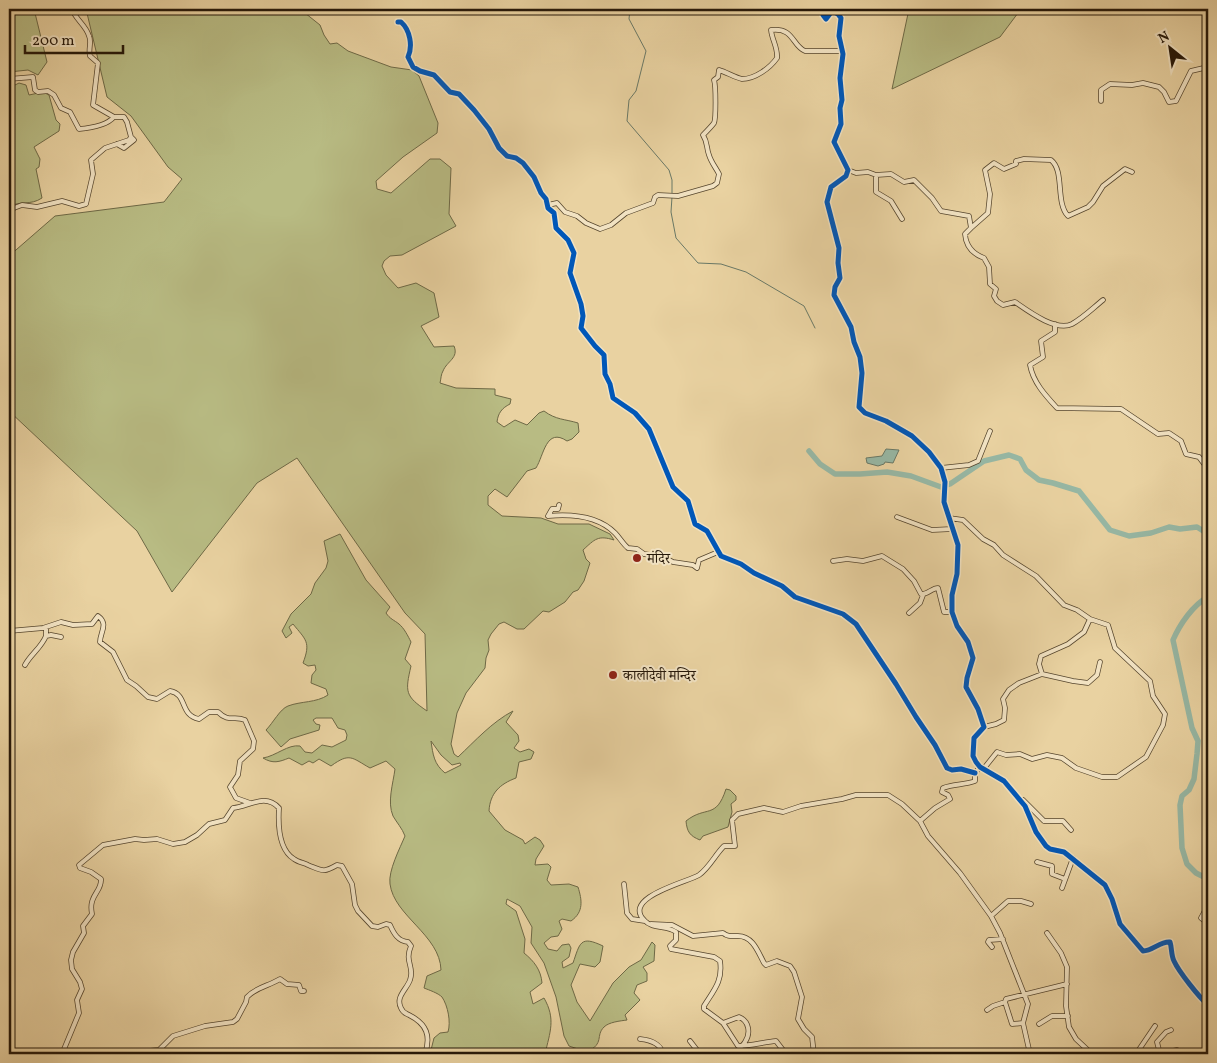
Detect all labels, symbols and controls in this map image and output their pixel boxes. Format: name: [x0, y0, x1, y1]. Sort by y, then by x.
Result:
scale bar: [25, 22, 122, 54]
north arrow: [1144, 22, 1194, 72]
text: N: [1155, 27, 1173, 49]
text: 200 m: [32, 31, 75, 52]
place label: मंदिर: [646, 550, 671, 569]
marker: मंदिर: [631, 552, 643, 564]
place label: कालीदेवी मन्दिर: [622, 666, 696, 686]
marker: कालीदेवी मन्दिर: [607, 669, 619, 681]

